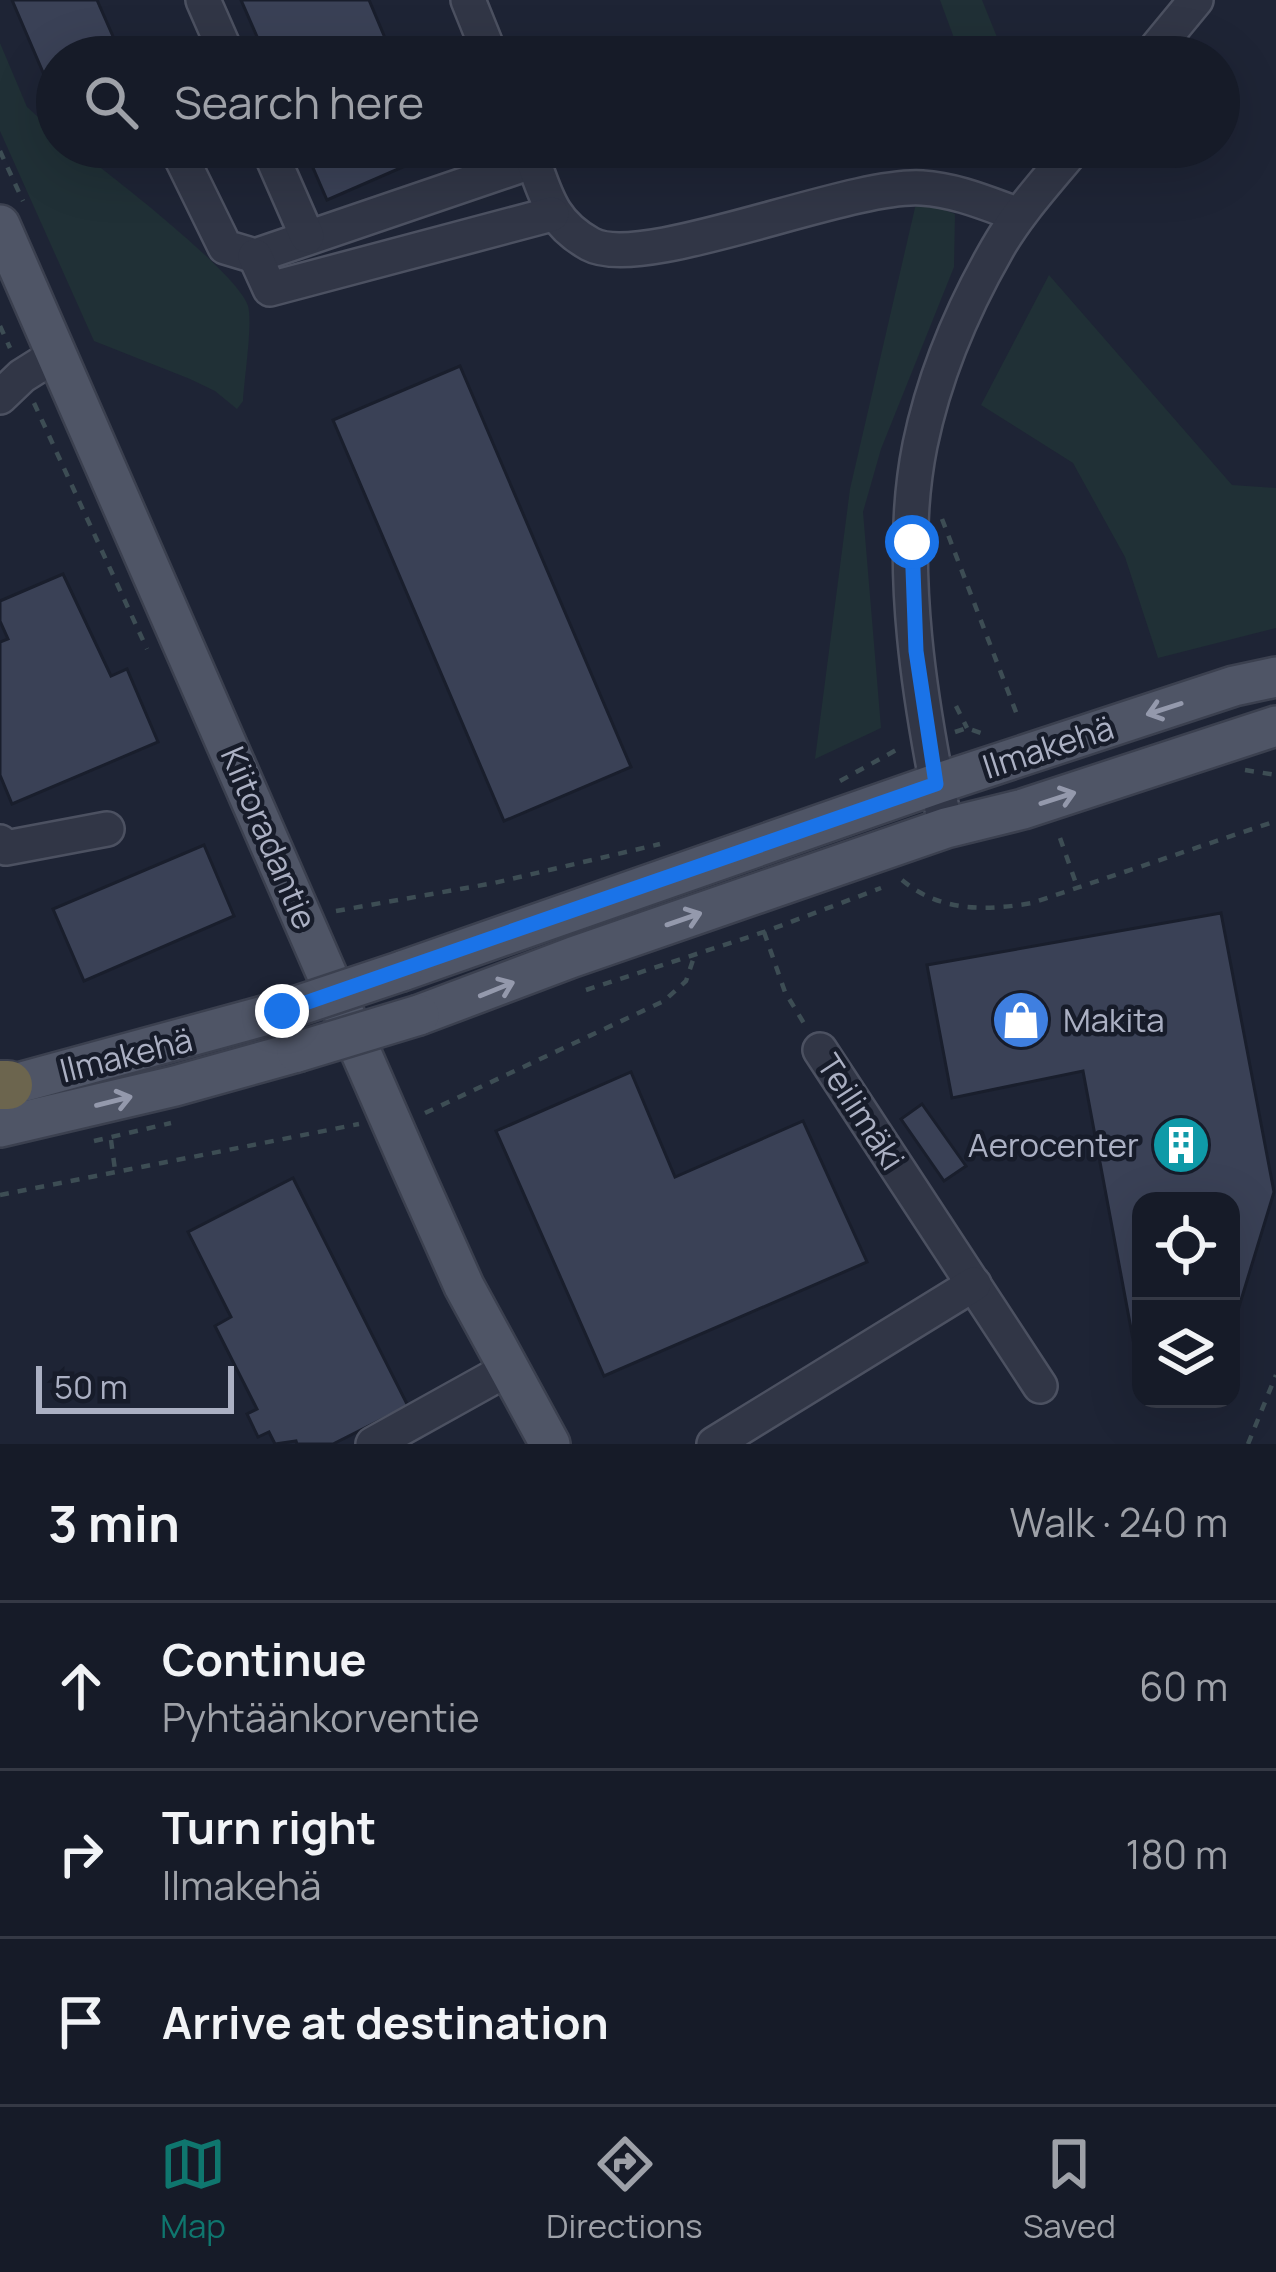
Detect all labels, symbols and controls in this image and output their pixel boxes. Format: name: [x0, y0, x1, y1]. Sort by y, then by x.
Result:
search box: [36, 36, 1240, 168]
icon: search: [78, 69, 144, 135]
text: Search here: [174, 71, 424, 133]
route start: [885, 515, 939, 569]
one-way arrow: [1146, 700, 1183, 721]
street label: Ilmakehä: [977, 704, 1119, 789]
street label: Kiitoradantie: [211, 740, 328, 936]
one-way arrow: [1038, 785, 1076, 807]
one-way arrow: [665, 907, 702, 928]
one-way arrow: [477, 976, 514, 998]
route end: [255, 984, 309, 1038]
shop icon: Makita: [990, 989, 1052, 1051]
place label: Makita: [1063, 997, 1165, 1042]
street label: Ilmakehä: [55, 1016, 197, 1093]
street label: Teilimäki: [807, 1045, 916, 1178]
one-way arrow: [94, 1089, 132, 1111]
building icon: Aerocenter: [1150, 1114, 1212, 1176]
place label: Aerocenter: [968, 1122, 1139, 1167]
map controls: [1132, 1192, 1240, 1408]
button: locate: [1132, 1192, 1240, 1300]
button: layers: [1132, 1300, 1240, 1408]
scale bar: [36, 1360, 234, 1413]
text: 50 m: [54, 1364, 128, 1409]
text: 3 min: [48, 1488, 180, 1557]
text: Walk · 240 m: [1010, 1495, 1228, 1549]
text: Continue: [162, 1628, 367, 1690]
icon: ahead: [48, 1653, 114, 1719]
text: 60 m: [1139, 1659, 1228, 1713]
text: Pyhtäänkorventie: [162, 1690, 479, 1744]
text: Turn right: [162, 1796, 376, 1858]
icon: right: [48, 1821, 114, 1887]
text: 180 m: [1125, 1827, 1228, 1881]
text: Ilmakehä: [162, 1858, 322, 1912]
icon: arrive: [48, 1989, 114, 2055]
text: Arrive at destination: [162, 1991, 609, 2053]
tab: Map: [160, 2131, 226, 2248]
tab: Directions: [546, 2131, 703, 2248]
tab: Saved: [1023, 2131, 1116, 2248]

